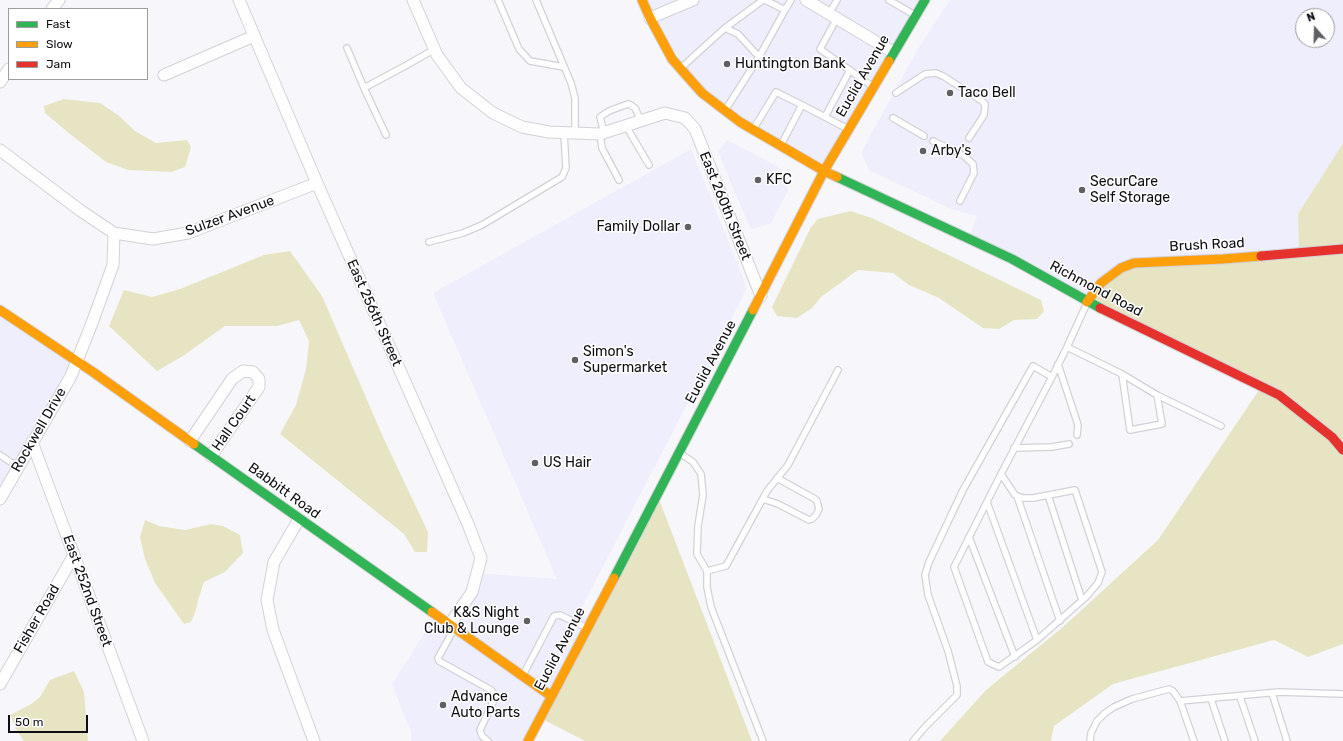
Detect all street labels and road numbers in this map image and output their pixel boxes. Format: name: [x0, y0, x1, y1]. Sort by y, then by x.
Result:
street label: Euclid Avenue: [833, 32, 893, 120]
street label: East 260th Street: [696, 149, 754, 263]
street label: Sulzer Avenue: [183, 192, 277, 240]
street label: Brush Road: [1169, 235, 1245, 255]
street label: East 256th Street: [343, 257, 405, 369]
street label: Richmond Road: [1047, 257, 1145, 321]
street label: Euclid Avenue: [682, 317, 740, 407]
street label: Rockwell Drive: [8, 385, 70, 475]
street label: Hall Court: [209, 392, 259, 454]
street label: Babbitt Road: [245, 459, 323, 523]
street label: East 252nd Street: [59, 533, 115, 649]
street label: Fisher Road: [10, 581, 64, 657]
street label: Euclid Avenue: [531, 604, 589, 694]

